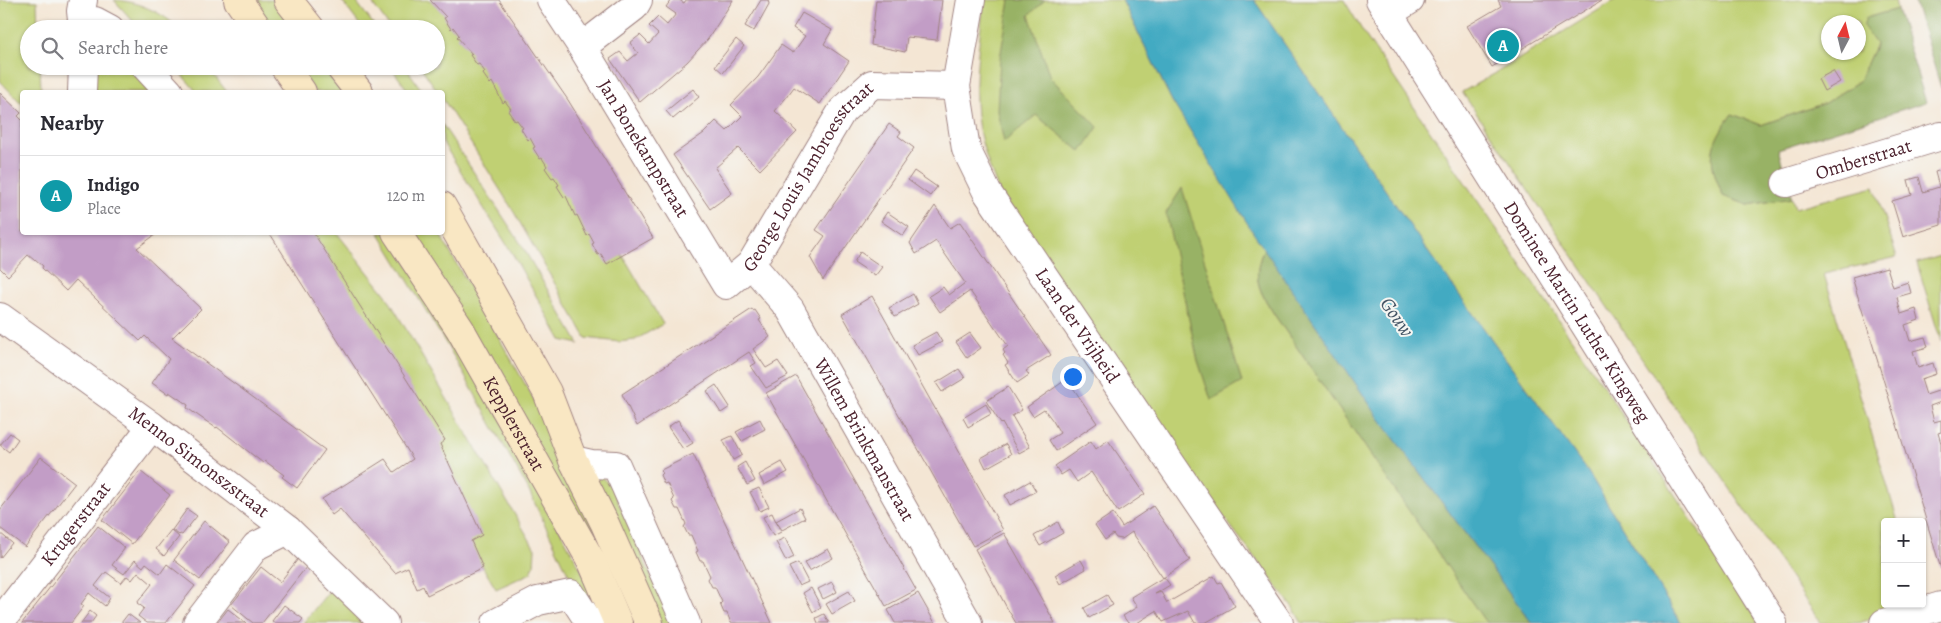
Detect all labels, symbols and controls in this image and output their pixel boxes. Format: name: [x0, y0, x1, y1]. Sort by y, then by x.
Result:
north arrow: [1821, 15, 1866, 60]
search box: [20, 20, 445, 75]
pin: A: [1487, 27, 1519, 65]
icon: search: [38, 34, 66, 62]
text: Search here: [78, 35, 168, 61]
street label: Jan Bonekampstraat: [592, 75, 695, 222]
street label: George Louis Jambroesstraat: [737, 76, 879, 278]
text: Nearby: [40, 109, 103, 137]
street label: Omberstraat: [1812, 133, 1915, 186]
text: Indigo: [87, 172, 140, 198]
text: A: [51, 185, 61, 207]
text: 120 m: [387, 185, 425, 207]
street label: Dominee Martin Luther Kingweg: [1497, 196, 1657, 428]
text: Place: [87, 198, 121, 220]
street label: Laan der Vrijheid: [1029, 263, 1126, 389]
water label: Gouw: [1374, 292, 1420, 342]
street label: Willem Brinkmanstraat: [807, 353, 921, 526]
your location: [1060, 364, 1086, 390]
street label: Kepplerstraat: [476, 371, 551, 476]
street label: Menno Simonszstraat: [123, 400, 275, 524]
street label: Krugerstraat: [35, 477, 117, 571]
map controls: [1881, 518, 1926, 608]
button: +: [1881, 518, 1926, 563]
button: −: [1881, 563, 1926, 608]

